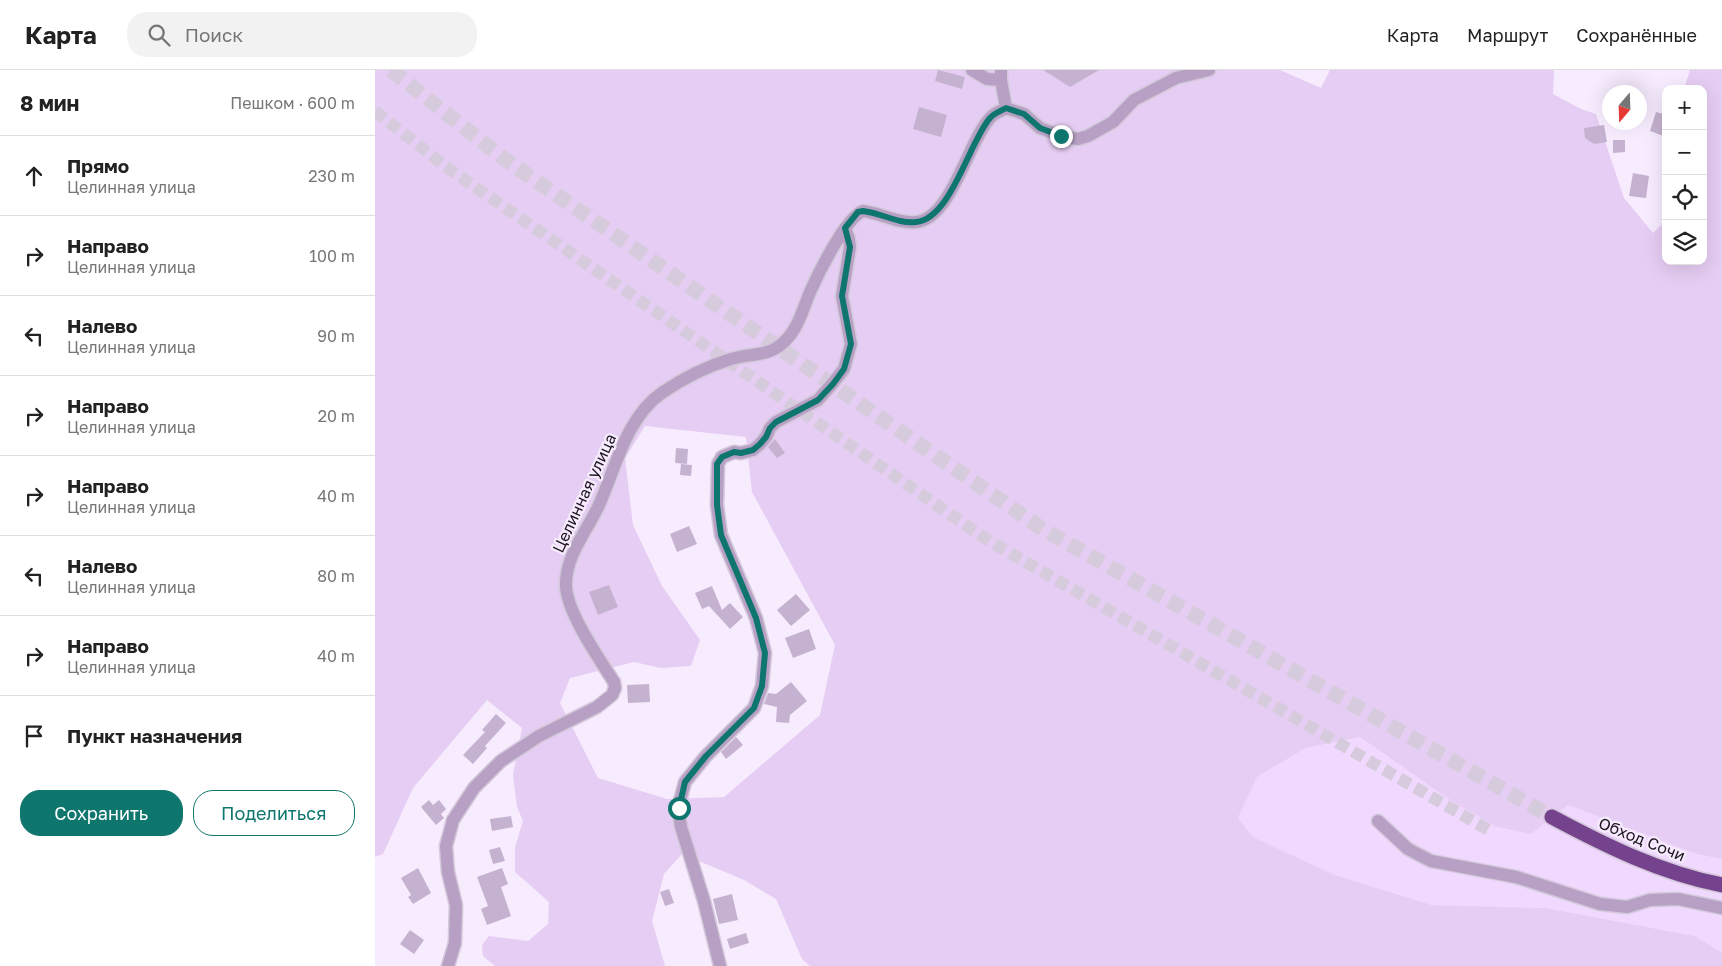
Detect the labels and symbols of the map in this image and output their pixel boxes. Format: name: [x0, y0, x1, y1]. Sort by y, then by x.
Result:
north arrow: [1602, 85, 1647, 130]
route end: [1050, 125, 1073, 148]
street label: Целинная улица: [548, 430, 620, 556]
route start: [668, 797, 691, 820]
street label: Обход Сочи: [1596, 813, 1688, 865]

